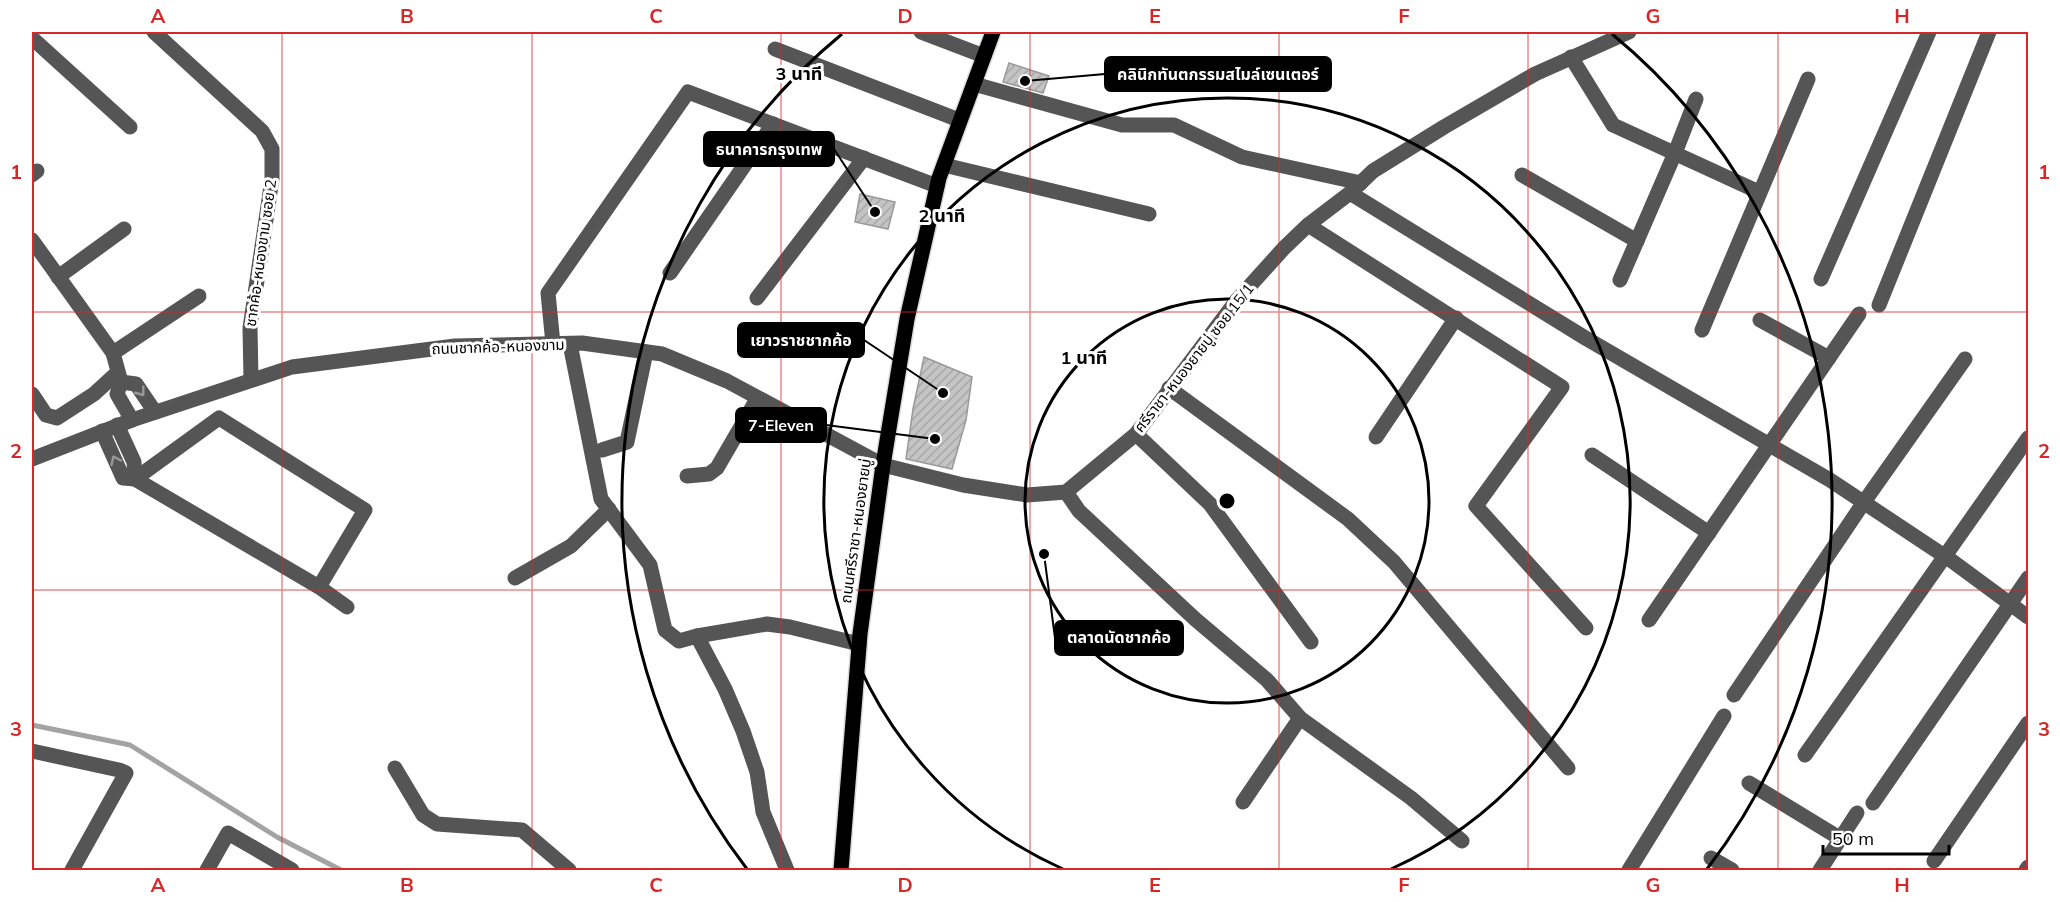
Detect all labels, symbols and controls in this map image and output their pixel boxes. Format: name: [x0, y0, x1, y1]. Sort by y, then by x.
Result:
text: A: [151, 3, 166, 28]
text: B: [400, 3, 414, 28]
text: C: [649, 3, 663, 28]
text: D: [897, 3, 913, 28]
text: E: [1149, 3, 1161, 28]
text: F: [1398, 3, 1410, 28]
text: G: [1646, 3, 1660, 28]
text: H: [1894, 3, 1910, 28]
callout: คลินิกทันตกรรมสไมล์เซนเตอร์: [1105, 57, 1331, 91]
text: 3 นาที: [776, 62, 822, 85]
text: คลินิกทันตกรรมสไมล์เซนเตอร์: [1117, 64, 1319, 84]
callout: ธนาคารกรุงเทพ: [704, 132, 834, 166]
text: ธนาคารกรุงเทพ: [716, 139, 823, 159]
text: 1: [10, 159, 22, 184]
text: 1: [2038, 159, 2050, 184]
street label: ชากค้อ-หนองขาม ซอย 2: [241, 178, 280, 328]
text: 2 นาที: [919, 204, 965, 227]
street label: ศรีราชา-หนองยายบู่ ซอย 15/1: [1130, 280, 1258, 436]
callout: เยาวราชชากค้อ: [738, 323, 864, 357]
text: เยาวราชชากค้อ: [750, 330, 852, 350]
street label: ถนนชากค้อ-หนองขาม: [431, 335, 565, 358]
text: 1 นาที: [1061, 346, 1107, 369]
one-way arrow: [134, 385, 145, 396]
callout: 7-Eleven: [736, 408, 826, 442]
text: 7-Eleven: [748, 415, 814, 435]
text: 2: [10, 438, 22, 463]
text: 2: [2038, 438, 2050, 463]
one-way arrow: [110, 455, 122, 466]
street label: ถนนศรีราชา-หนองยายบู่: [836, 457, 875, 605]
centre of rings: [1217, 491, 1237, 511]
callout: ตลาดนัดชากค้อ: [1055, 621, 1183, 655]
text: ตลาดนัดชากค้อ: [1067, 627, 1171, 647]
text: 3: [10, 716, 22, 741]
text: 3: [2038, 716, 2050, 741]
scale bar: [1823, 818, 1949, 856]
text: 50 m: [1832, 827, 1874, 850]
text: A: [151, 872, 166, 897]
text: B: [400, 872, 414, 897]
text: C: [649, 872, 663, 897]
text: D: [897, 872, 913, 897]
text: E: [1149, 872, 1161, 897]
text: F: [1398, 872, 1410, 897]
text: G: [1646, 872, 1660, 897]
text: H: [1894, 872, 1910, 897]

